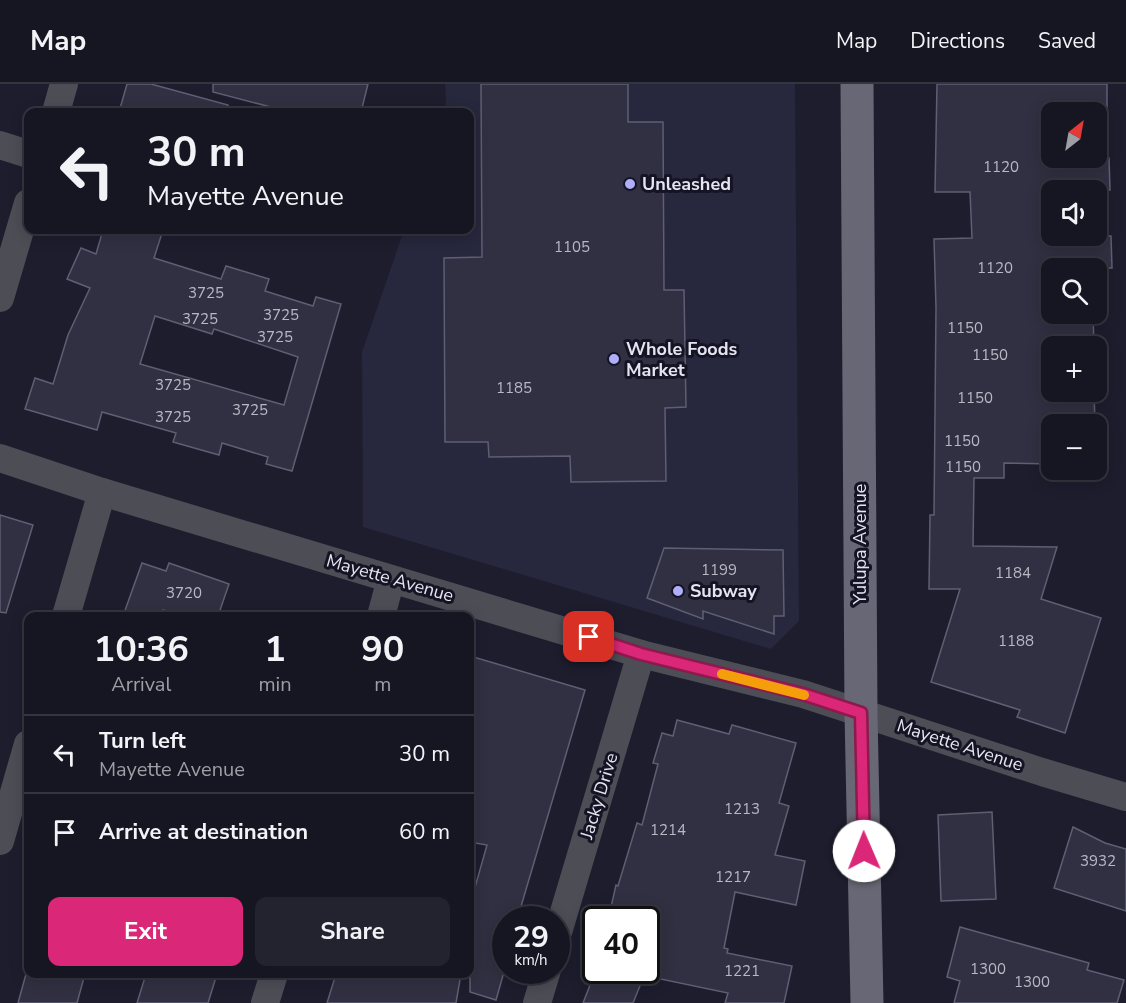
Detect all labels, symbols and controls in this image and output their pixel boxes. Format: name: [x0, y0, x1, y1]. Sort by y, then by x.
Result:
text: Map: [30, 22, 86, 60]
text: Map: [836, 27, 877, 55]
text: Directions: [910, 27, 1005, 55]
text: Saved: [1038, 27, 1096, 55]
north arrow: [1041, 102, 1107, 168]
map controls: [1041, 102, 1107, 480]
text: 30 m: [147, 124, 246, 181]
icon: left: [48, 132, 126, 210]
house number: 1120: [983, 157, 1019, 177]
place label: Unleashed: [642, 172, 731, 196]
marker: Unleashed: [623, 177, 637, 191]
text: Mayette Avenue: [147, 178, 344, 215]
button: sound: [1041, 180, 1107, 246]
house number: 1105: [554, 237, 590, 257]
house number: 1120: [977, 258, 1013, 278]
button: search: [1041, 258, 1107, 324]
house number: 3725: [188, 283, 224, 303]
house number: 3725: [263, 305, 299, 325]
house number: 3725: [182, 309, 218, 329]
house number: 1150: [947, 318, 983, 338]
house number: 3725: [257, 327, 293, 347]
button: +: [1041, 336, 1107, 402]
place label: Whole Foods Market: [626, 337, 738, 382]
house number: 1150: [972, 345, 1008, 365]
marker: Whole Foods Market: [607, 352, 621, 366]
house number: 3725: [155, 375, 191, 395]
house number: 1185: [496, 378, 532, 398]
house number: 1150: [957, 388, 993, 408]
house number: 3725: [232, 400, 268, 420]
house number: 3725: [155, 407, 191, 427]
button: −: [1041, 414, 1107, 480]
house number: 1150: [944, 431, 980, 451]
house number: 1150: [945, 457, 981, 477]
street label: Yulupa Avenue: [848, 484, 872, 605]
street label: Mayette Avenue: [324, 548, 456, 608]
house number: 1199: [701, 560, 737, 580]
house number: 1184: [995, 563, 1031, 583]
place label: Subway: [690, 579, 757, 603]
house number: 3720: [166, 583, 202, 603]
marker: Subway: [671, 584, 685, 598]
pin: [563, 611, 614, 662]
icon: arrive: [572, 620, 605, 653]
text: 10:36: [94, 625, 189, 674]
text: 1: [264, 625, 286, 674]
text: 90: [361, 625, 404, 674]
house number: 1188: [998, 631, 1034, 651]
text: Arrival: [111, 671, 171, 698]
text: min: [258, 671, 292, 698]
text: m: [374, 671, 391, 698]
street label: Mayette Avenue: [894, 713, 1026, 777]
text: Turn left: [99, 726, 186, 756]
icon: left: [48, 738, 81, 771]
text: 30 m: [399, 739, 450, 769]
street label: Jacky Drive: [574, 750, 623, 843]
text: Mayette Avenue: [99, 756, 245, 783]
house number: 1213: [724, 799, 760, 819]
icon: arrive: [48, 816, 81, 849]
text: Arrive at destination: [99, 817, 308, 847]
text: 60 m: [399, 817, 450, 847]
position arrow: [832, 819, 896, 883]
house number: 1214: [650, 820, 686, 840]
house number: 3932: [1080, 851, 1116, 871]
house number: 1217: [715, 867, 751, 887]
button: Exit: [48, 897, 243, 966]
button: Share: [255, 897, 450, 966]
speed limit sign: 40: [582, 906, 660, 984]
text: 29: [513, 917, 549, 958]
text: km/h: [514, 950, 548, 970]
house number: 1300: [970, 959, 1006, 979]
house number: 1221: [724, 961, 760, 981]
house number: 1300: [1014, 972, 1050, 992]

